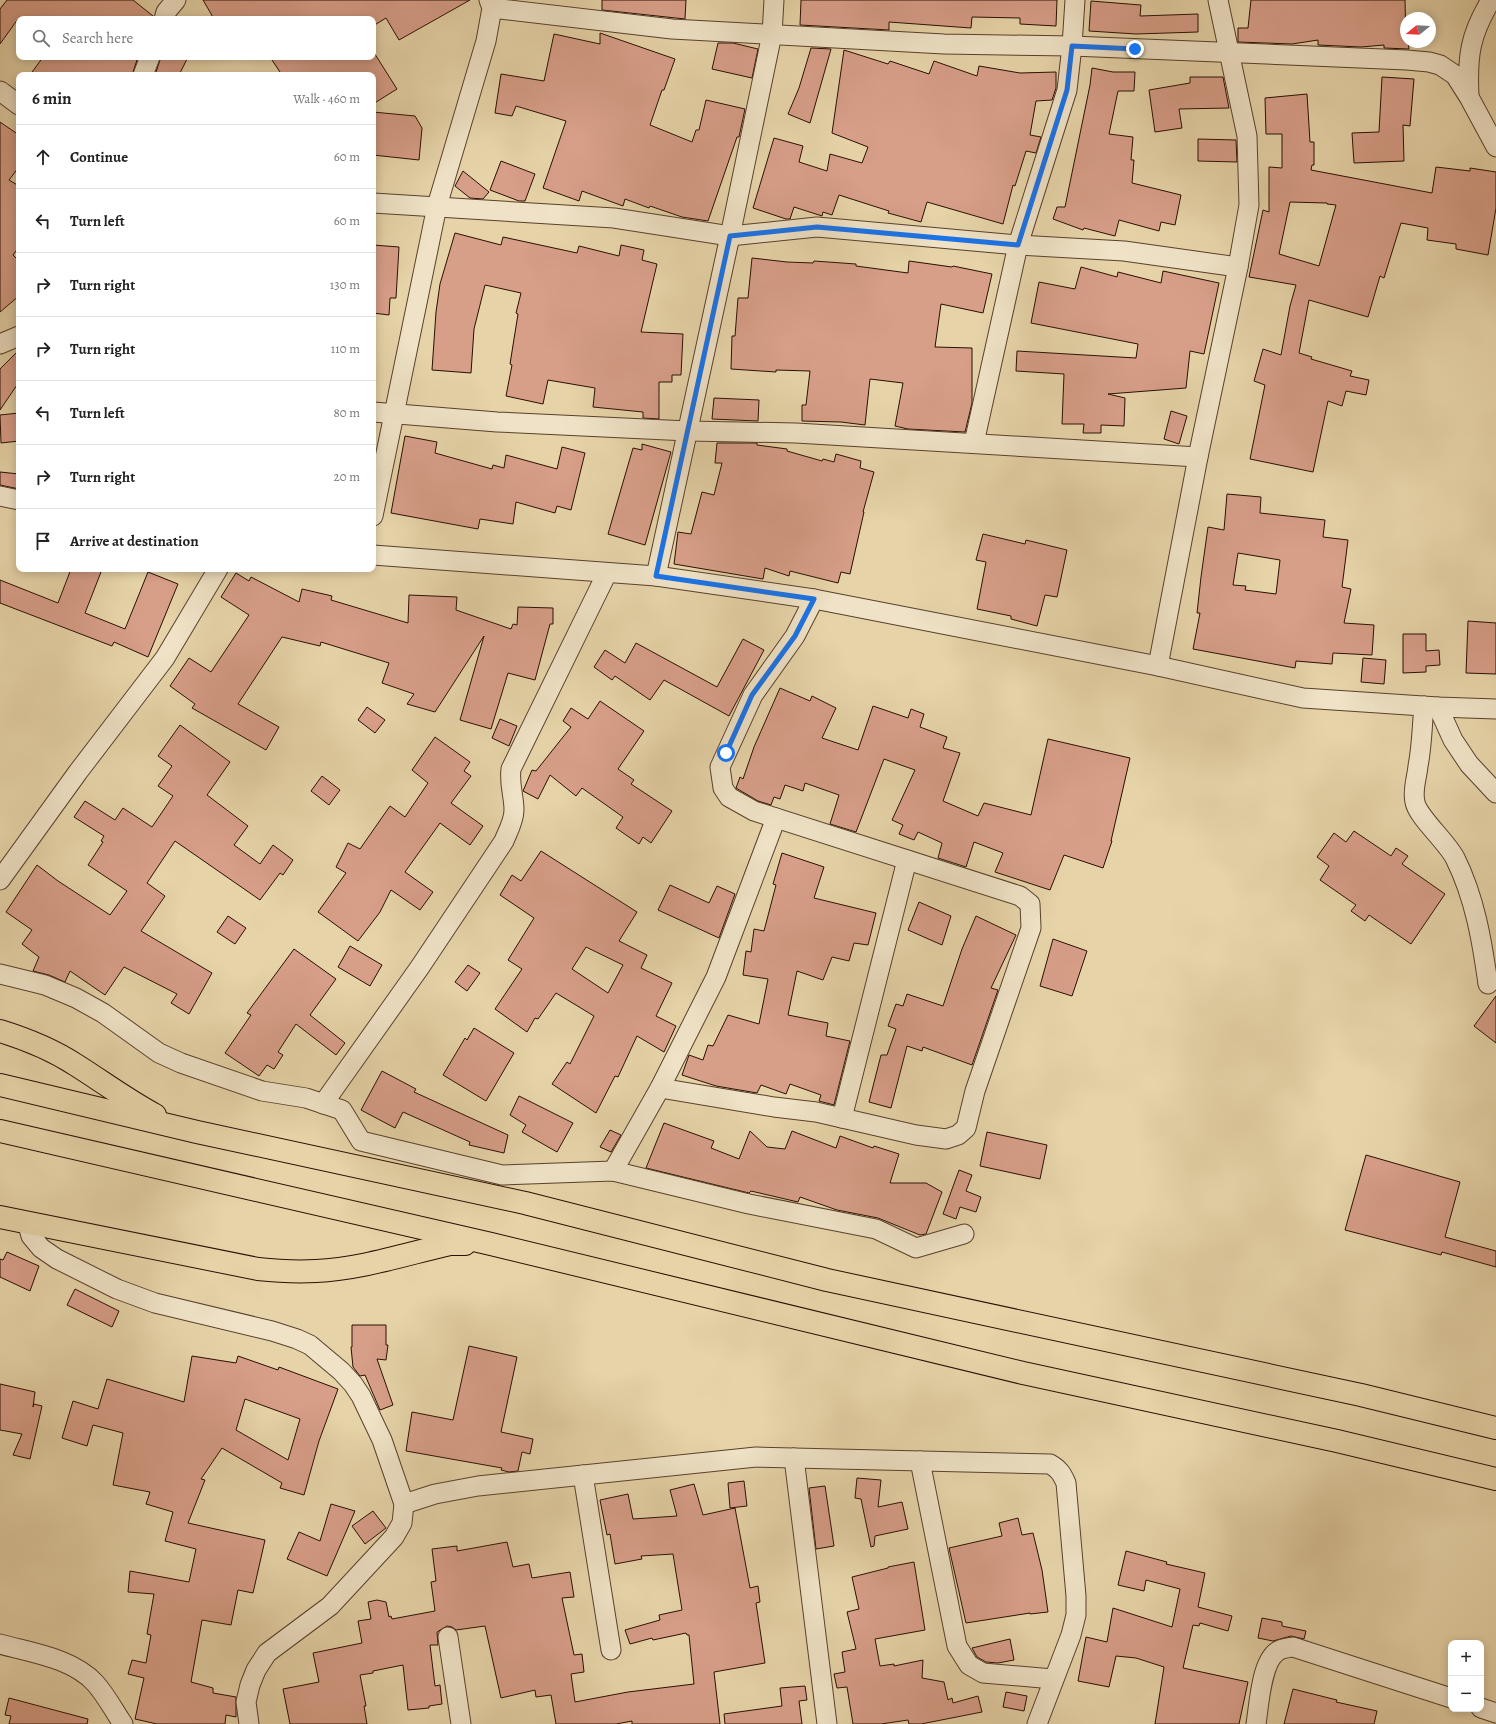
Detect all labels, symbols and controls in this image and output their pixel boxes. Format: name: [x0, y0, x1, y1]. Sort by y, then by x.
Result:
north arrow: [1400, 12, 1436, 48]
search box: [16, 16, 376, 60]
icon: search: [30, 27, 52, 49]
text: Search here: [62, 28, 133, 48]
route end: [1126, 40, 1144, 58]
text: 6 min: [32, 87, 72, 110]
text: Walk · 460 m: [293, 90, 360, 107]
icon: ahead: [32, 146, 54, 168]
text: Continue: [70, 147, 128, 167]
text: 60 m: [334, 148, 360, 165]
icon: left: [32, 210, 54, 232]
text: Turn left: [70, 211, 125, 231]
text: 60 m: [334, 212, 360, 229]
icon: right: [32, 274, 54, 296]
text: Turn right: [70, 275, 135, 295]
text: 130 m: [330, 276, 360, 293]
icon: right: [32, 338, 54, 360]
text: Turn right: [70, 339, 135, 359]
text: 110 m: [331, 340, 360, 357]
icon: left: [32, 402, 54, 424]
text: Turn left: [70, 403, 125, 423]
text: 80 m: [333, 404, 360, 421]
icon: right: [32, 466, 54, 488]
text: Turn right: [70, 467, 135, 487]
text: 20 m: [334, 468, 360, 485]
icon: arrive: [32, 530, 54, 552]
text: Arrive at destination: [70, 531, 199, 551]
route start: [717, 744, 735, 762]
map controls: [1448, 1640, 1484, 1712]
button: +: [1448, 1640, 1484, 1676]
button: −: [1448, 1676, 1484, 1712]

